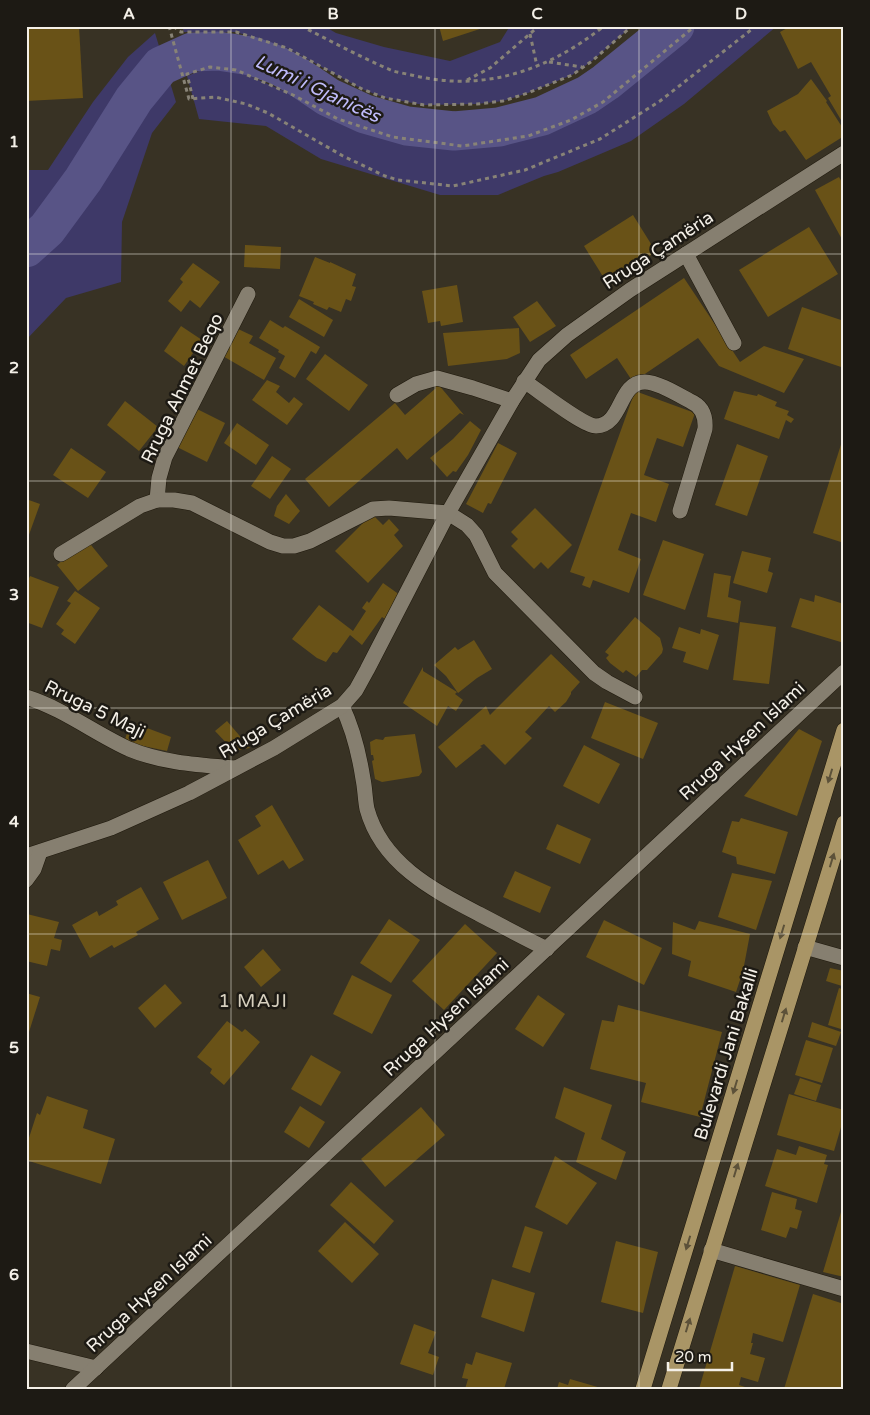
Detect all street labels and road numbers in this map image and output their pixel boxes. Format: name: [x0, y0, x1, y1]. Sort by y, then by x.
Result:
street label: Rruga Çamëria: [598, 206, 718, 294]
street label: Rruga Ahmet Beqo: [136, 309, 228, 467]
street label: Rruga 5 Maji: [41, 675, 149, 743]
street label: Rruga Hysen Islami: [675, 677, 809, 805]
street label: Rruga Çamëria: [215, 679, 335, 763]
street label: Rruga Hysen Islami: [379, 953, 513, 1081]
street label: Bulevardi Jani Bakalli: [689, 965, 763, 1143]
street label: Rruga Hysen Islami: [82, 1229, 216, 1357]

